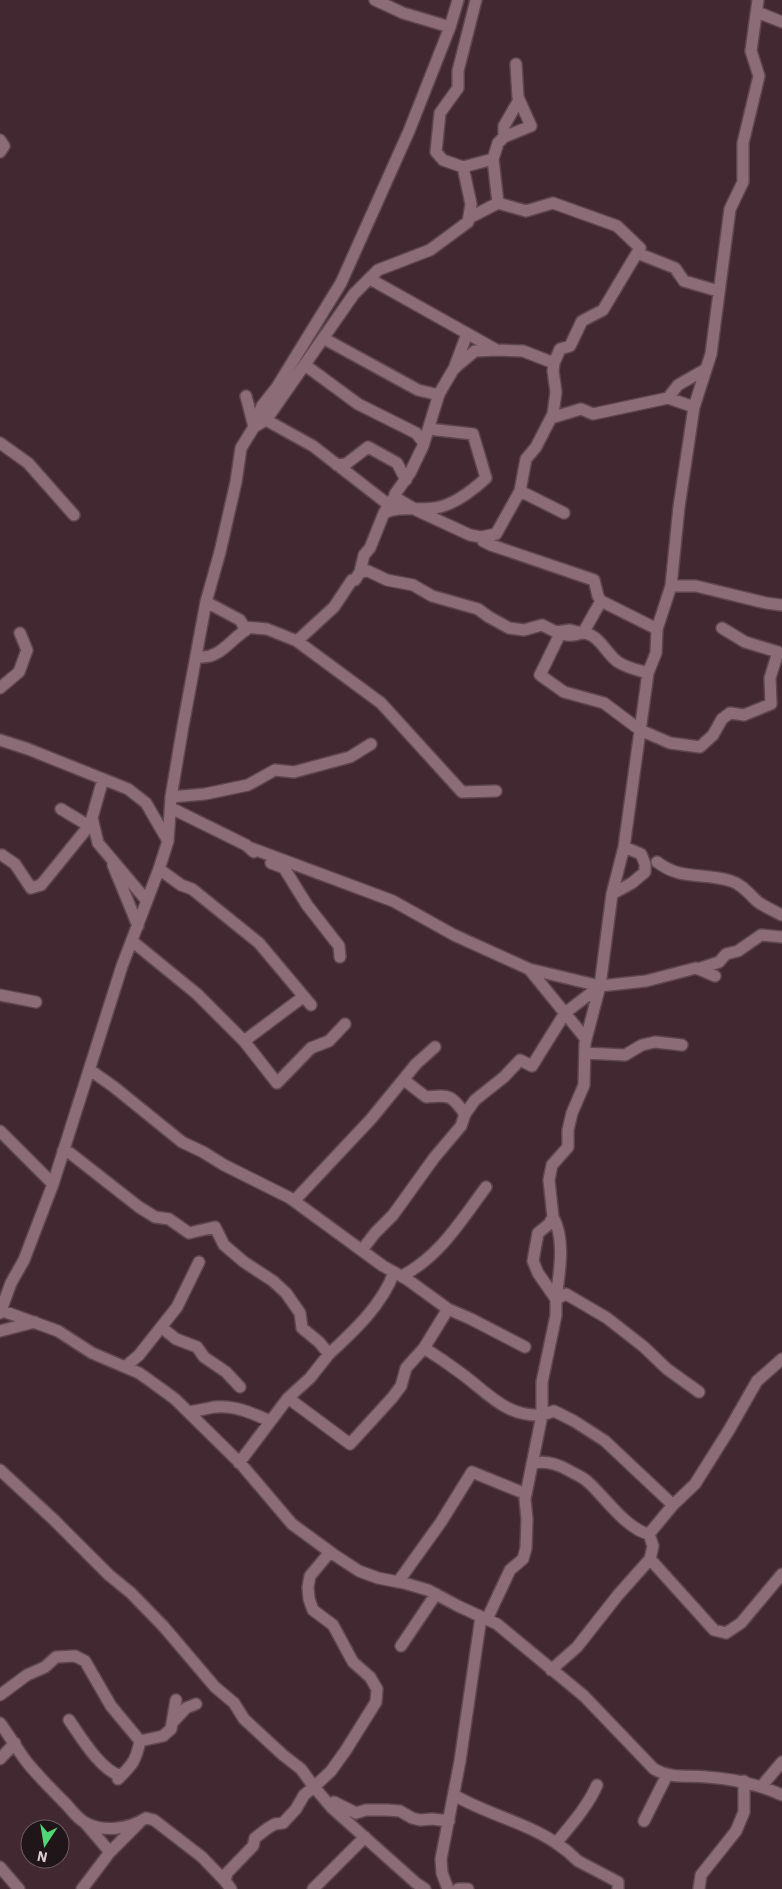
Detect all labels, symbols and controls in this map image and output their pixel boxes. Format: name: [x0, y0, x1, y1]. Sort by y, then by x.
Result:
north arrow: [20, 1819, 70, 1869]
text: N: [35, 1847, 49, 1867]

